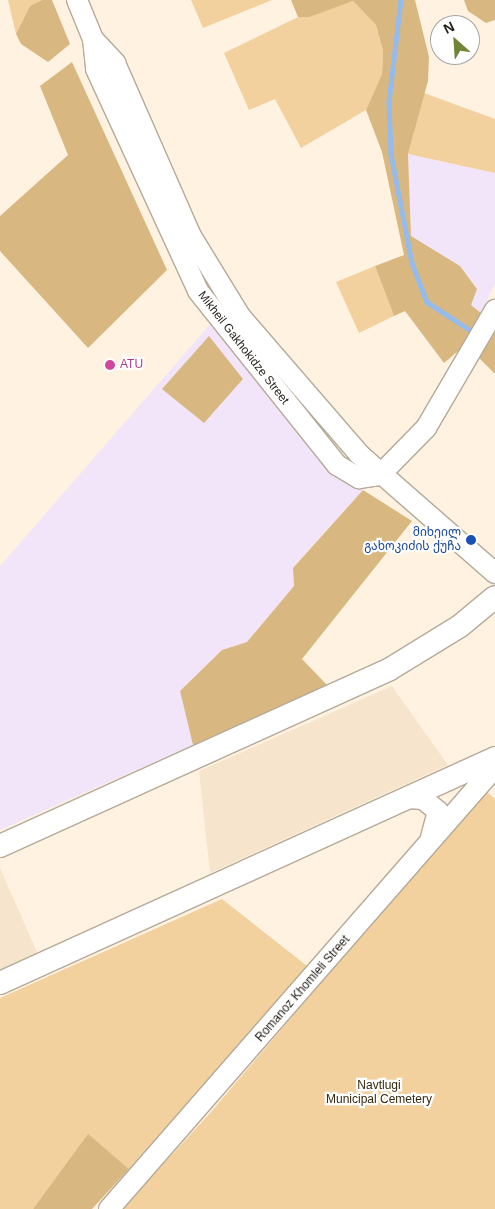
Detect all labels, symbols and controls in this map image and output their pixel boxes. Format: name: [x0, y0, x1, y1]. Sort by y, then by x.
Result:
north arrow: [430, 15, 480, 65]
text: N: [441, 18, 457, 37]
street label: Mikheil Gakhokidze Street: [194, 289, 292, 407]
place label: ATU: [120, 358, 143, 372]
marker: ATU: [104, 359, 116, 371]
place label: მიხეილ გახოკიძის ქუჩა: [364, 526, 461, 554]
marker: მიხეილ გახოკიძის ქუჩა: [465, 534, 477, 546]
street label: Romanoz Khomleli Street: [253, 933, 353, 1045]
park label: Navtlugi Municipal Cemetery: [326, 1079, 432, 1107]

